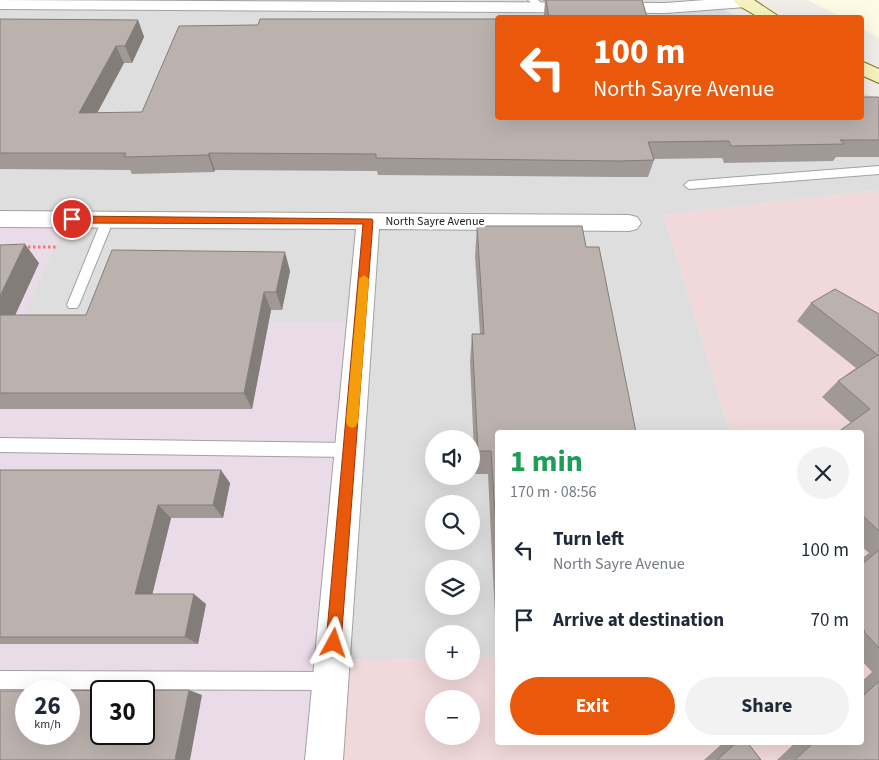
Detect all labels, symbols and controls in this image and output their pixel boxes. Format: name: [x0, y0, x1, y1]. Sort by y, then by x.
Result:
text: 100 m: [593, 27, 685, 77]
icon: left: [510, 35, 575, 100]
text: North Sayre Avenue: [593, 73, 774, 105]
pin: [51, 198, 93, 240]
icon: arrive: [58, 205, 86, 233]
street label: North Sayre Avenue: [386, 213, 484, 230]
map controls: [425, 430, 480, 745]
button: sound: [425, 430, 480, 485]
text: 1 min: [510, 440, 583, 483]
button: close: [797, 447, 849, 499]
text: 170 m · 08:56: [510, 481, 597, 503]
button: search: [425, 495, 480, 550]
text: Turn left: [553, 526, 624, 553]
icon: left: [510, 536, 538, 564]
text: 100 m: [801, 537, 849, 564]
text: North Sayre Avenue: [553, 553, 685, 575]
button: layers: [425, 560, 480, 615]
icon: arrive: [510, 606, 538, 634]
text: Arrive at destination: [553, 607, 724, 634]
text: 70 m: [811, 607, 849, 634]
position arrow: [307, 616, 359, 668]
button: +: [425, 625, 480, 680]
button: Exit: [510, 677, 675, 735]
button: Share: [685, 677, 849, 735]
speed limit sign: 30: [90, 680, 155, 745]
text: 26: [34, 688, 61, 724]
button: −: [425, 690, 480, 745]
text: km/h: [34, 716, 61, 733]

